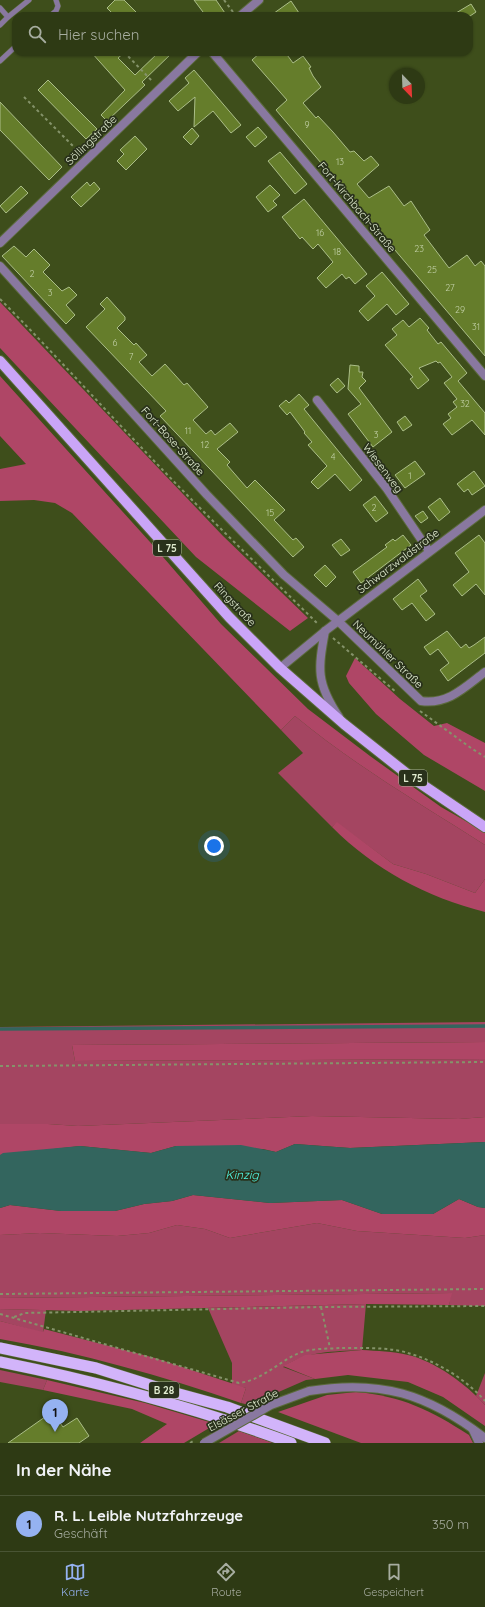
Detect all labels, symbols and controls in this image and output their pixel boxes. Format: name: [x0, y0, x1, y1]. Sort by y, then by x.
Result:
search box: [12, 12, 473, 56]
icon: search: [26, 23, 48, 45]
text: Hier suchen: [58, 25, 139, 44]
north arrow: [389, 68, 425, 104]
street label: Söllingstraße: [62, 112, 120, 168]
house number: 9: [304, 119, 310, 130]
house number: 13: [336, 156, 344, 167]
street label: Fort-Kirchbach-Straße: [315, 159, 399, 255]
house number: 16: [316, 227, 324, 238]
house number: 23: [414, 243, 424, 254]
house number: 18: [333, 246, 341, 257]
house number: 25: [427, 264, 437, 275]
house number: 2: [30, 268, 35, 279]
house number: 27: [445, 282, 455, 293]
house number: 3: [48, 287, 53, 298]
house number: 29: [455, 304, 465, 315]
house number: 31: [472, 321, 480, 332]
house number: 6: [113, 337, 118, 348]
house number: 7: [129, 351, 134, 362]
house number: 32: [460, 398, 470, 409]
street label: Fort-Bose-Straße: [138, 404, 208, 478]
house number: 11: [185, 425, 191, 436]
house number: 3: [374, 429, 379, 440]
house number: 12: [201, 439, 209, 450]
street label: Wiesenweg: [360, 441, 406, 495]
house number: 4: [331, 451, 336, 462]
house number: 1: [408, 470, 412, 481]
house number: 2: [372, 502, 377, 513]
house number: 15: [266, 507, 274, 518]
street label: Schwarzwaldstraße: [354, 526, 442, 596]
road number: L 75: [153, 540, 181, 556]
street label: Ringstraße: [211, 579, 259, 629]
street label: Neumühler Straße: [350, 617, 426, 691]
road number: L 75: [399, 770, 427, 786]
your location: [204, 836, 224, 856]
water label: Kinzig: [225, 1167, 260, 1182]
road number: B 28: [149, 1382, 179, 1398]
street label: Elsässer Straße: [205, 1386, 281, 1434]
pin: 1: [42, 1399, 68, 1432]
text: In der Nähe: [16, 1459, 112, 1480]
text: R. L. Leible Nutzfahrzeuge: [54, 1506, 243, 1525]
text: 1: [26, 1516, 32, 1532]
text: 350 m: [432, 1516, 469, 1532]
text: Geschäft: [54, 1525, 108, 1541]
tab: Karte: [61, 1561, 89, 1599]
tab: Route: [211, 1561, 241, 1599]
tab: Gespeichert: [364, 1561, 424, 1599]

